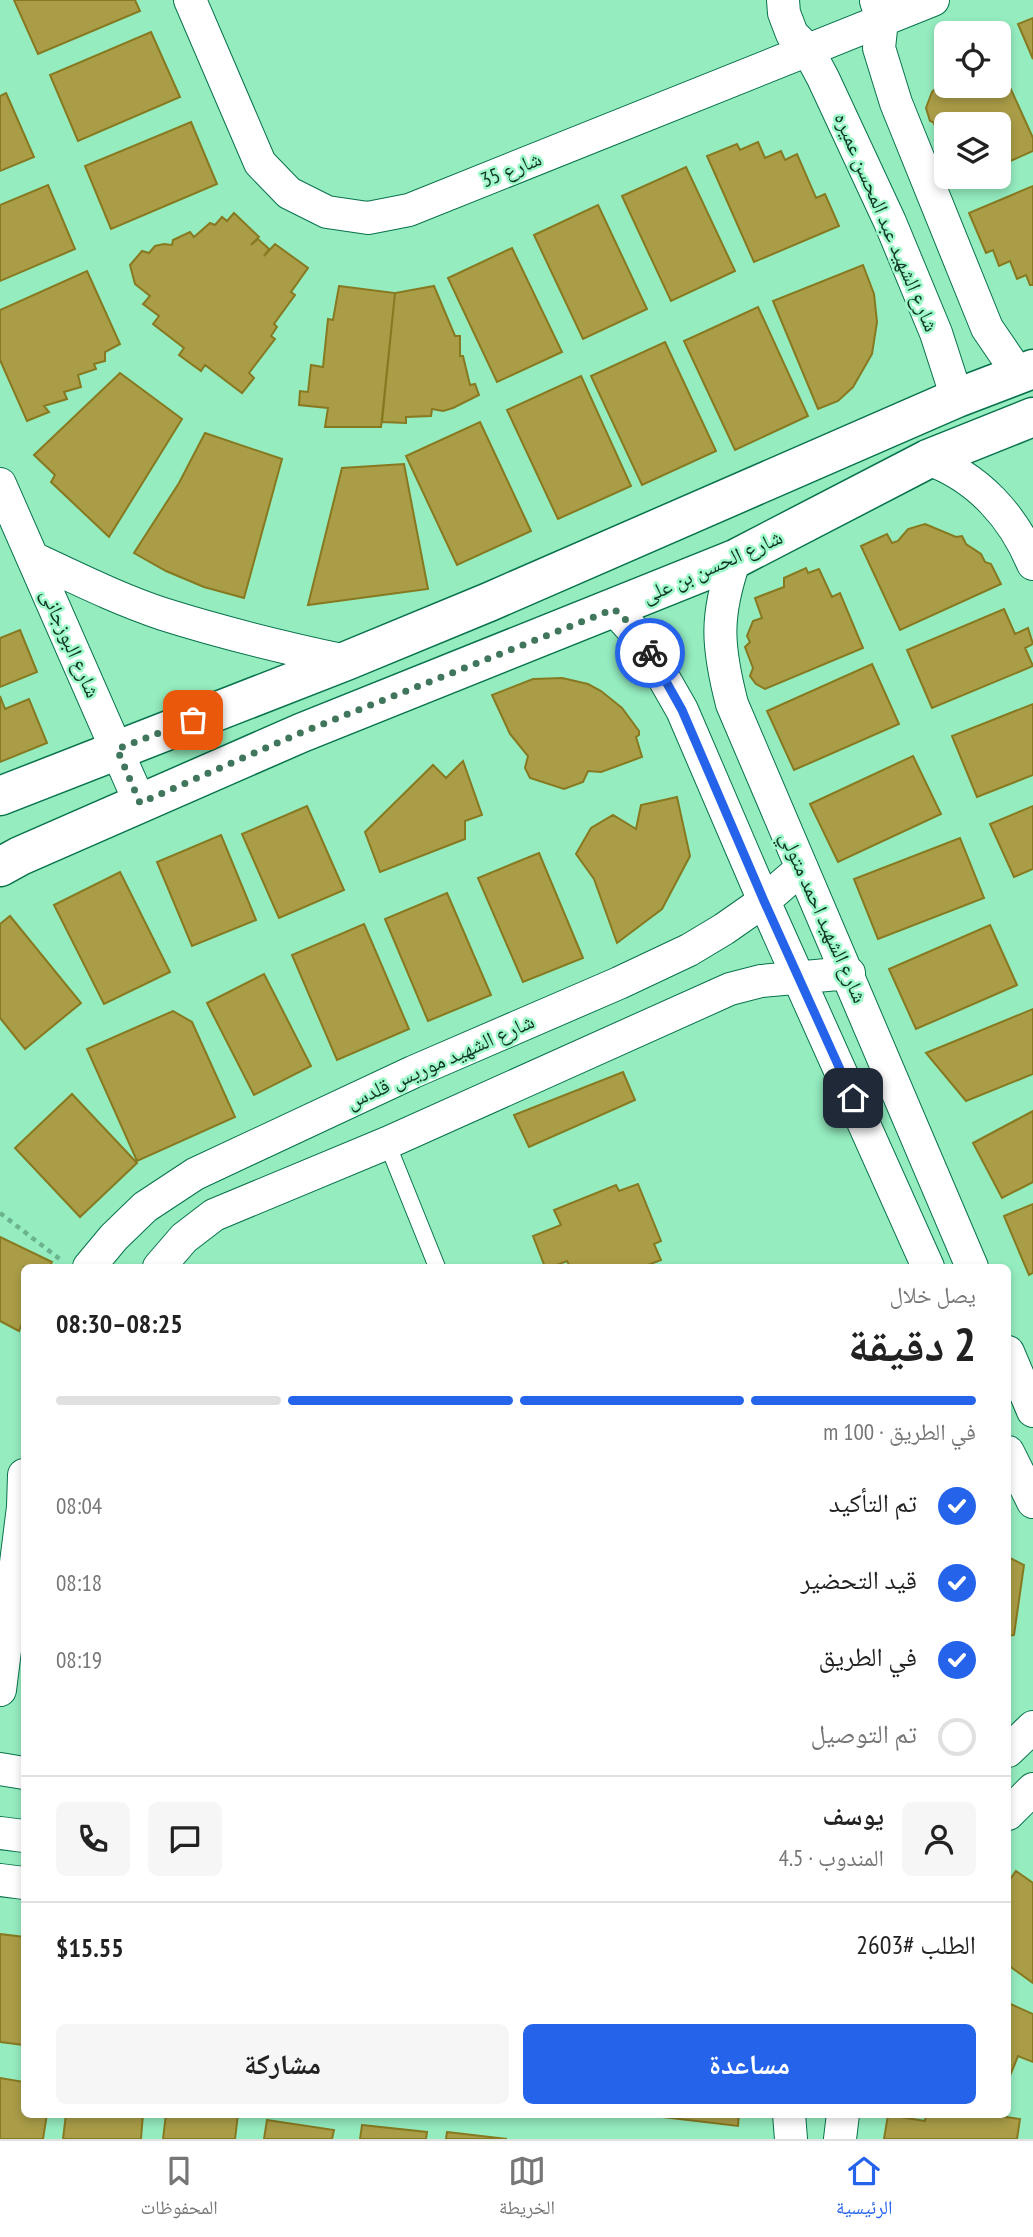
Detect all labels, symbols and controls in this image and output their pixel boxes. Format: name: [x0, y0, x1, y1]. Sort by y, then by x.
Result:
map controls: [934, 21, 1011, 189]
button: locate: [934, 21, 1011, 98]
street label: شارع الشهيد عبد المحسن عميره: [829, 108, 945, 336]
button: layers: [934, 112, 1011, 189]
street label: شارع 35: [477, 145, 545, 193]
street label: شارع الحسن بن على: [637, 523, 787, 609]
street label: شارع البوزجانى: [35, 584, 107, 702]
courier: [615, 618, 685, 688]
icon: bike: [631, 634, 669, 672]
pin: [163, 690, 223, 750]
icon: bag: [174, 701, 212, 739]
street label: شارع الشهيد احمد متولي: [771, 827, 874, 1008]
street label: شارع الشهيد موريس قلدس: [342, 1007, 538, 1115]
pin: [823, 1068, 883, 1128]
icon: home: [834, 1079, 872, 1117]
text: يصل خلال: [889, 1280, 976, 1309]
text: 08:25–08:30: [56, 1307, 183, 1340]
text: 2 دقيقة: [848, 1314, 976, 1374]
text: في الطريق · 100 m: [823, 1417, 976, 1446]
text: تم التأكيد: [829, 1486, 917, 1519]
icon: check: [938, 1487, 976, 1525]
text: 08:04: [56, 1491, 102, 1520]
text: قيد التحضير: [800, 1563, 917, 1596]
icon: check: [938, 1564, 976, 1602]
text: 08:18: [56, 1568, 102, 1597]
text: في الطريق: [819, 1640, 917, 1673]
icon: check: [938, 1641, 976, 1679]
text: 08:19: [56, 1645, 102, 1674]
text: تم التوصيل: [810, 1717, 917, 1750]
text: يوسف: [823, 1799, 884, 1832]
button: phone: [56, 1802, 130, 1876]
button: chat: [148, 1802, 222, 1876]
button: person: [902, 1802, 976, 1876]
text: المندوب · 4.5: [779, 1843, 884, 1872]
text: الطلب #2603: [856, 1928, 976, 1961]
text: $15.55: [56, 1931, 124, 1964]
button: مشاركة: [56, 2024, 509, 2104]
button: مساعدة: [523, 2024, 976, 2104]
tab: المحفوظات: [141, 2152, 218, 2226]
tab: الخريطة: [499, 2152, 555, 2226]
tab: الرئيسية: [836, 2152, 892, 2226]

